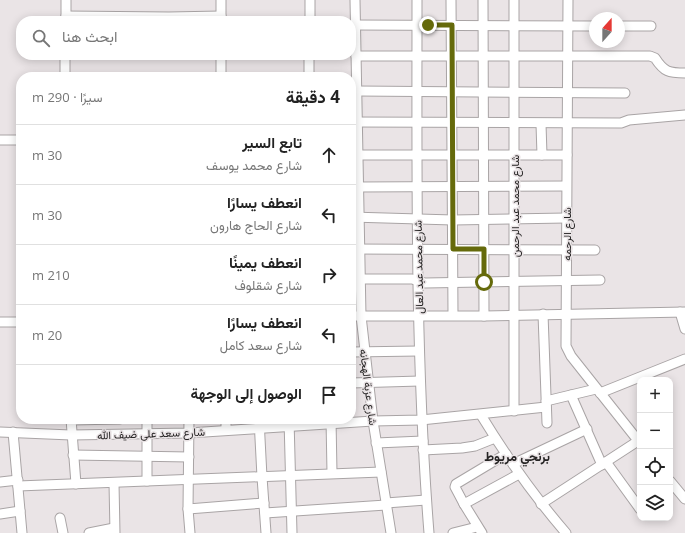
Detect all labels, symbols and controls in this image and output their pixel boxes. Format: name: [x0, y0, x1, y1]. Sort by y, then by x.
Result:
north arrow: [589, 12, 625, 48]
search box: [16, 16, 356, 60]
route end: [419, 16, 437, 34]
text: ابحث هنا: [62, 26, 117, 46]
icon: search: [30, 27, 52, 49]
text: 4 دقيقة: [286, 85, 340, 108]
text: سيرًا · 290 m: [32, 88, 102, 106]
text: تابع السير: [242, 132, 302, 152]
icon: ahead: [318, 144, 340, 166]
text: 30 m: [32, 146, 62, 164]
street label: شارع محمد عبد الرحمن: [507, 155, 523, 257]
text: شارع محمد يوسف: [206, 156, 302, 174]
text: انعطف يسارًا: [227, 192, 302, 212]
icon: left: [318, 204, 340, 226]
text: 30 m: [32, 206, 62, 224]
street label: شارع الرحمه: [559, 207, 575, 261]
text: شارع الحاج هارون: [210, 216, 302, 234]
street label: شارع محمد عبد العال: [410, 220, 427, 314]
text: انعطف يمينًا: [229, 252, 302, 272]
icon: right: [318, 264, 340, 286]
text: 210 m: [32, 266, 70, 284]
route start: [475, 273, 493, 291]
text: شارع شقلوف: [235, 276, 302, 294]
text: انعطف يسارًا: [227, 312, 302, 332]
icon: left: [318, 324, 340, 346]
text: 20 m: [32, 326, 62, 344]
text: شارع سعد كامل: [220, 336, 302, 354]
street label: شارع عزبة الهجانه: [356, 348, 381, 427]
map controls: [637, 377, 673, 521]
button: +: [637, 377, 673, 413]
text: الوصول إلى الوجهة: [191, 383, 302, 403]
icon: arrive: [318, 384, 340, 406]
button: −: [637, 413, 673, 449]
street label: شارع سعد على ضيف الله: [97, 424, 206, 443]
district label: برنجي مريوط: [484, 447, 550, 467]
button: locate: [637, 449, 673, 485]
button: layers: [637, 485, 673, 521]

